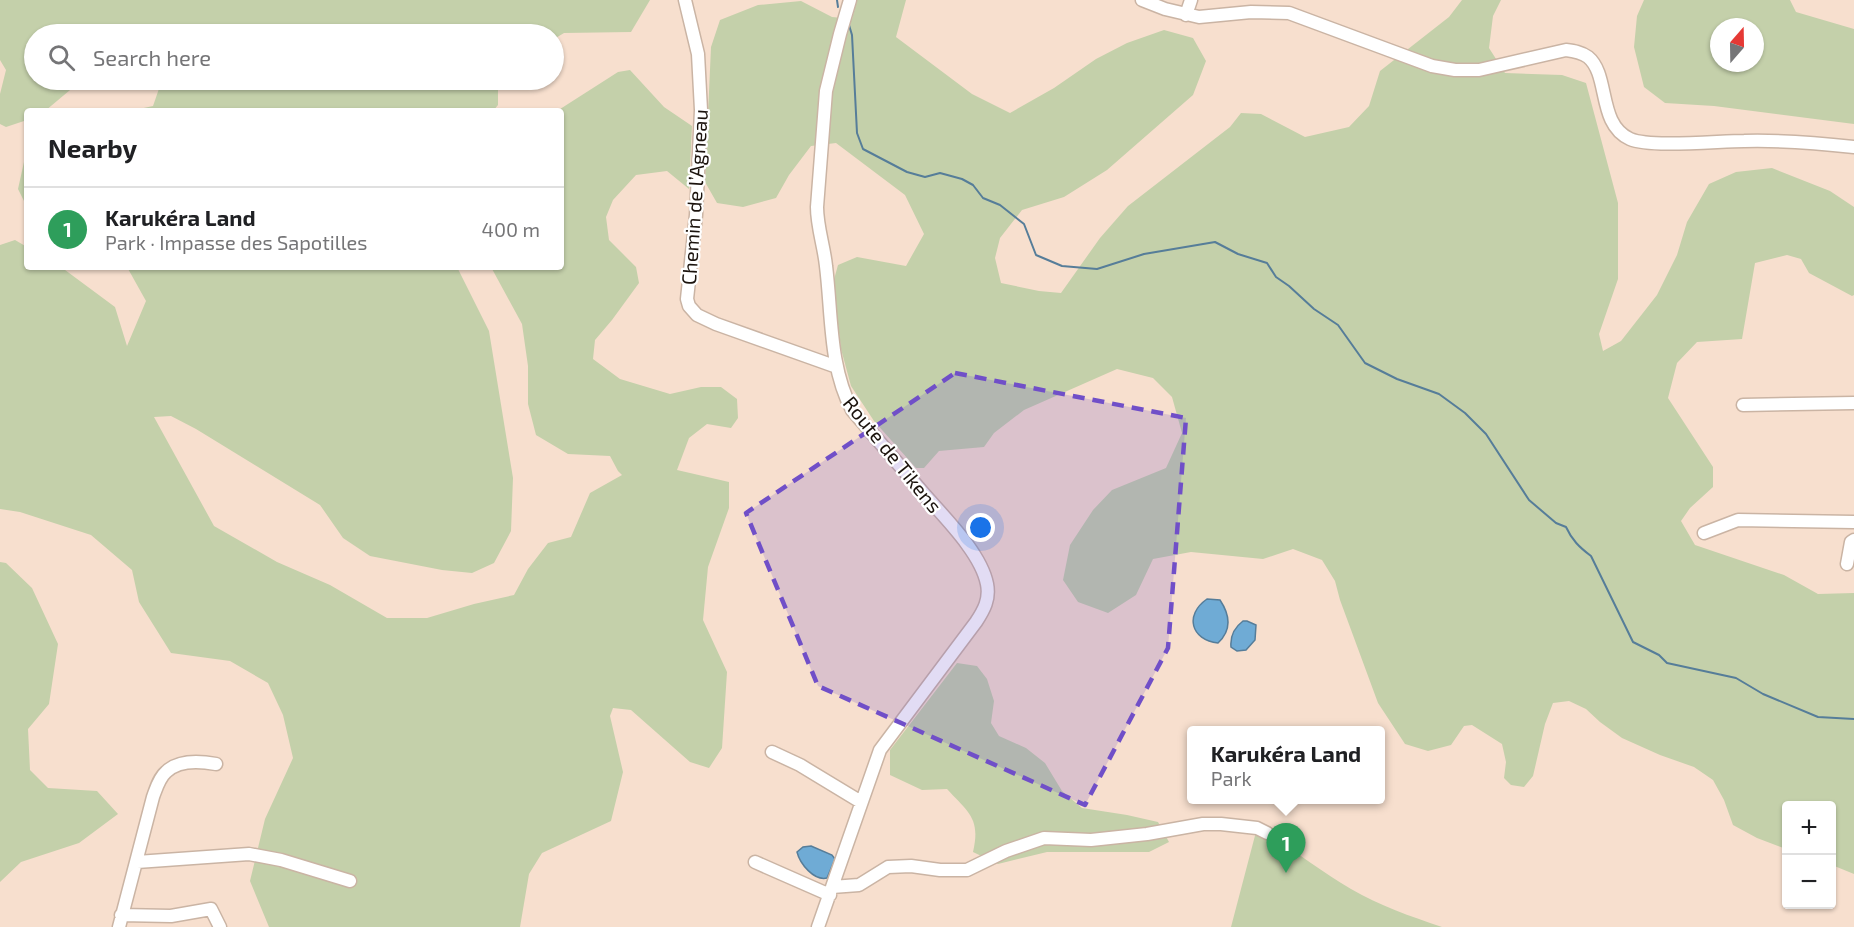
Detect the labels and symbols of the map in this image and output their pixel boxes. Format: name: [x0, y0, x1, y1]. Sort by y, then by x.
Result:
north arrow: [1710, 18, 1764, 72]
street label: Chemin de l’Agneau: [676, 108, 712, 286]
street label: Route de Tikens: [839, 391, 947, 517]
your location: [966, 513, 995, 542]
pin: 1: [1266, 824, 1306, 873]

